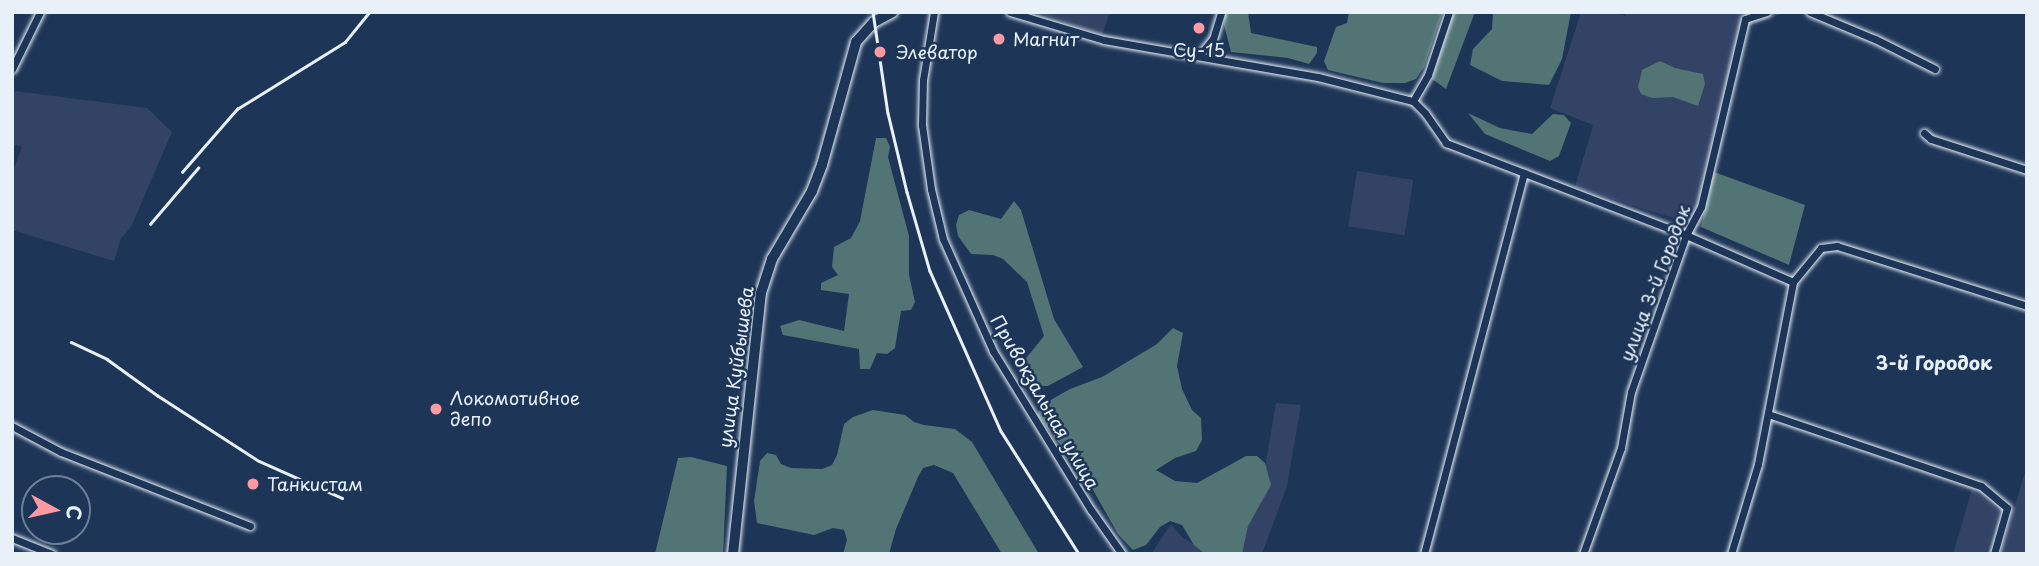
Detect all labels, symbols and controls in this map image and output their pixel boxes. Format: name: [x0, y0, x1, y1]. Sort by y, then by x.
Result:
marker: Су-15: [1191, 20, 1207, 36]
place label: Магнит: [1013, 28, 1079, 50]
marker: Магнит: [991, 31, 1007, 47]
place label: Су-15: [1173, 39, 1225, 61]
place label: Элеватор: [896, 41, 978, 63]
marker: Элеватор: [870, 42, 890, 62]
street label: улица 3-й Городок: [1615, 201, 1695, 365]
street label: улица Куйбышева: [714, 284, 758, 450]
street label: Привокзальная улица: [986, 310, 1104, 494]
district label: 3-й Городок: [1876, 352, 1992, 374]
place label: Локомотивное депо: [450, 388, 580, 430]
marker: Локомотивное депо: [428, 401, 444, 417]
place label: Танкистам: [267, 473, 363, 495]
north arrow: [21, 475, 91, 545]
marker: Танкистам: [245, 476, 261, 492]
text: С: [60, 504, 90, 522]

